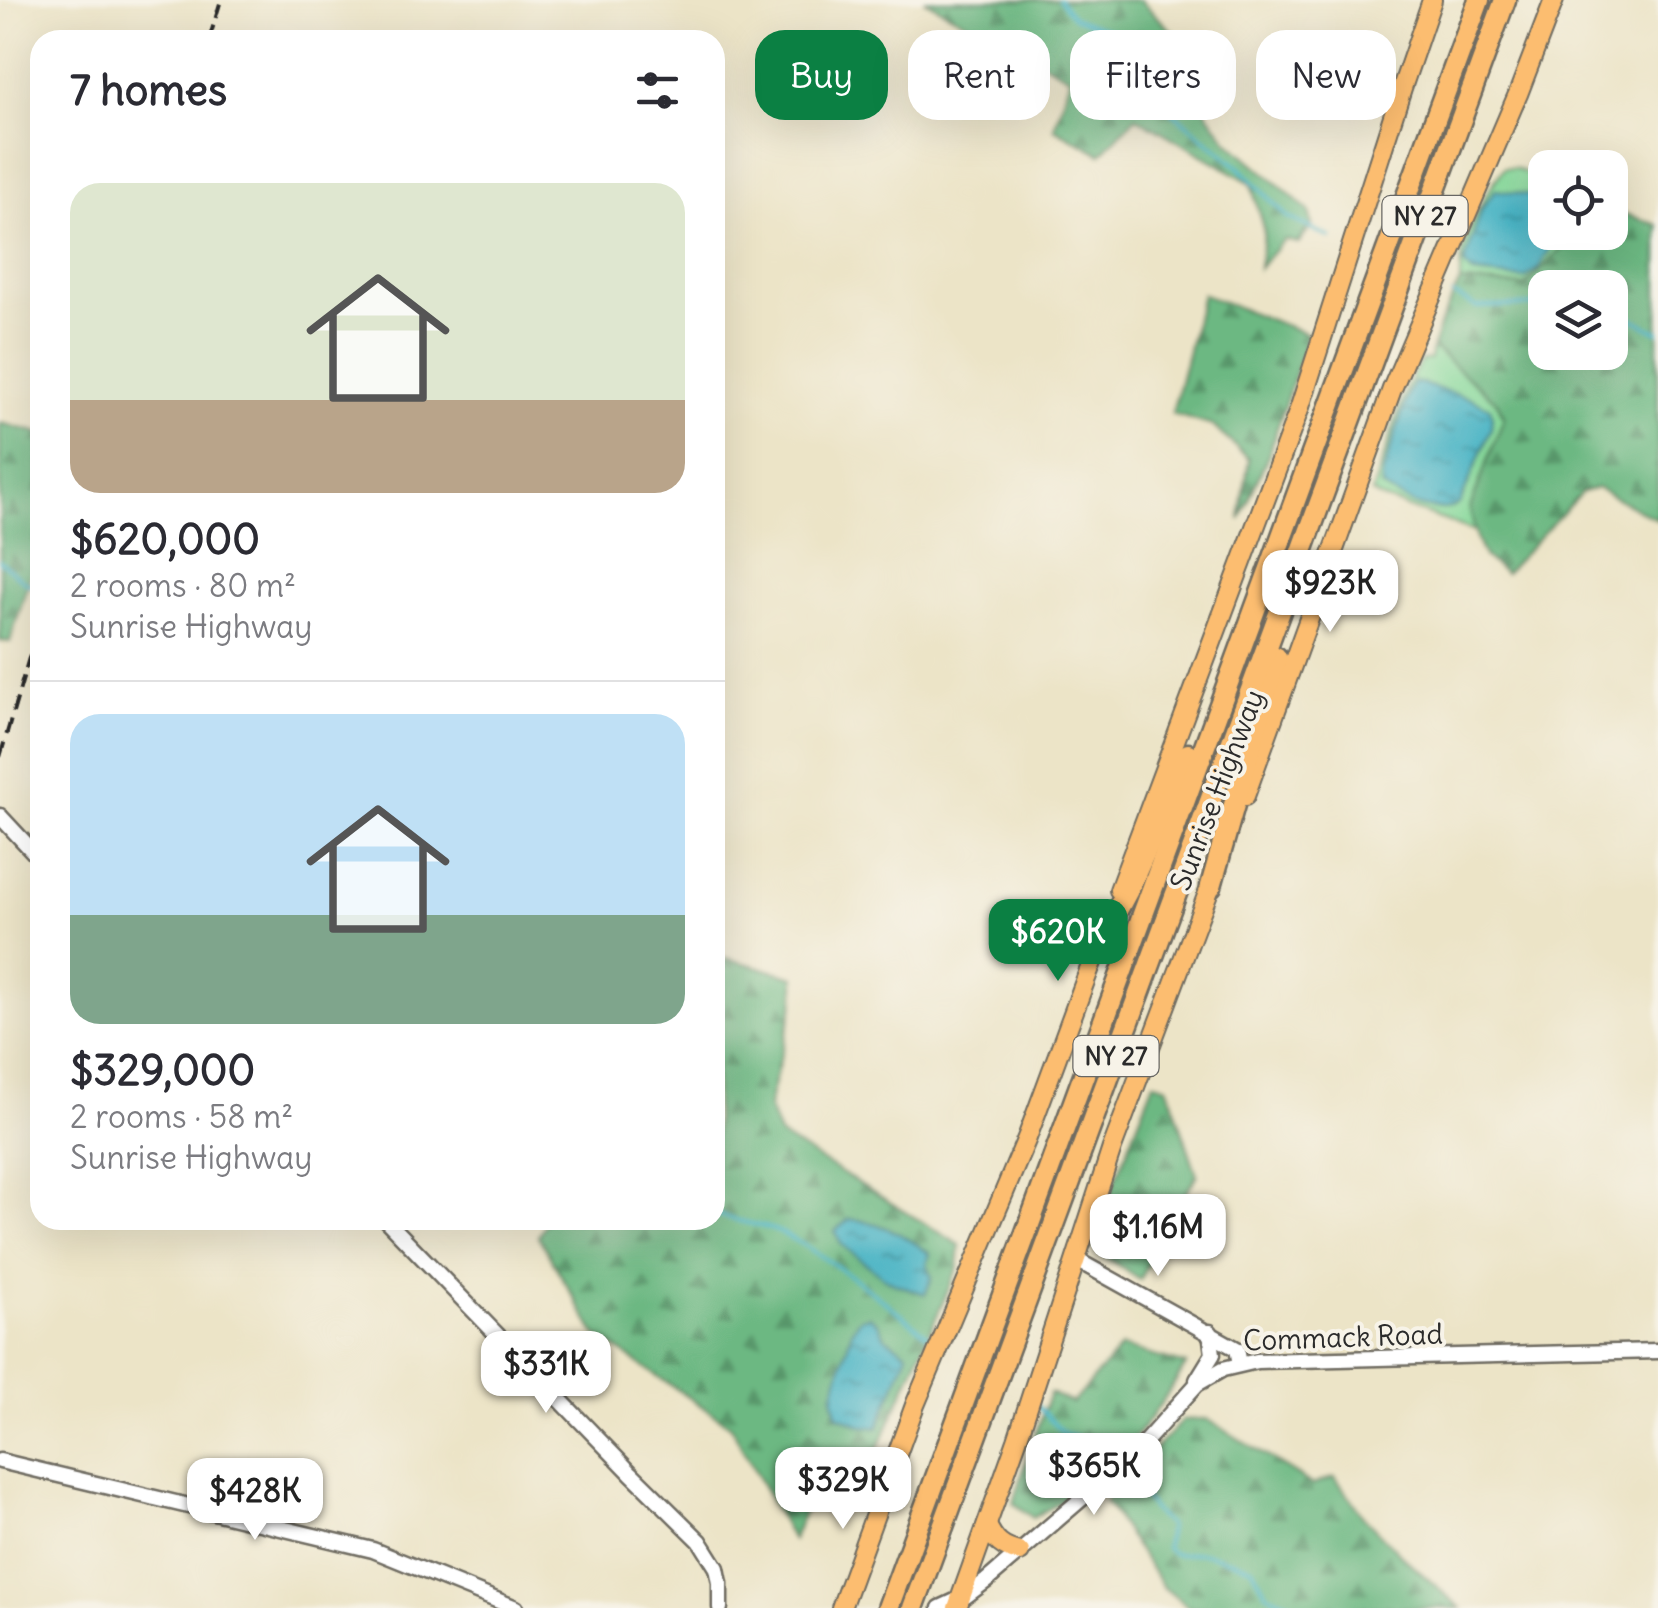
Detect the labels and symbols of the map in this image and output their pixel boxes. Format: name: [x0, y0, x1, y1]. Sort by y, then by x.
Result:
road number: NY 27: [1382, 196, 1468, 236]
pin: $923K: [1260, 550, 1400, 635]
street label: Sunrise Highway: [1162, 685, 1272, 895]
pin: $620K: [988, 899, 1128, 984]
road number: NY 27: [1074, 1036, 1158, 1076]
pin: $1.16M: [1077, 1194, 1239, 1279]
street label: Commack Road: [1243, 1316, 1443, 1358]
pin: $331K: [476, 1331, 616, 1416]
pin: $365K: [1024, 1433, 1164, 1518]
pin: $329K: [773, 1447, 913, 1532]
pin: $428K: [185, 1458, 325, 1543]

